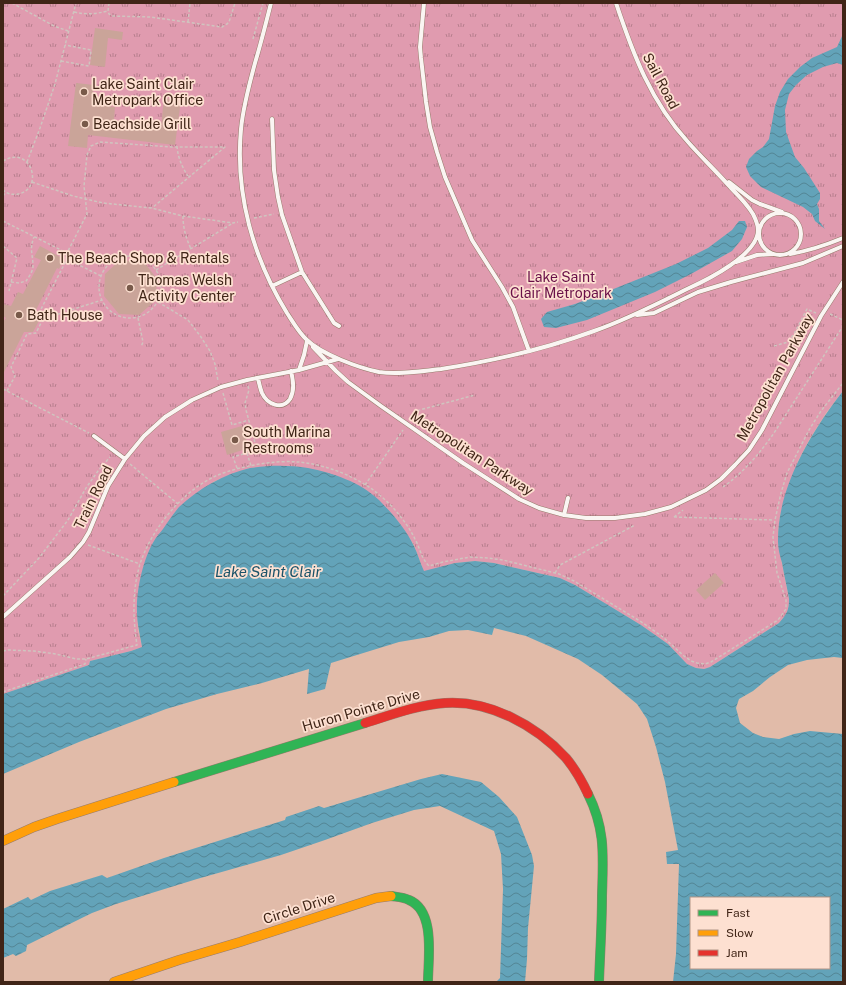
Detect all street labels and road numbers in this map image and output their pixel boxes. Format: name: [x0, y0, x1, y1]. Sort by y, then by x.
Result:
street label: Sail Road: [640, 50, 682, 112]
street label: Metropolitan Parkway: [733, 310, 817, 443]
street label: Metropolitan Parkway: [408, 407, 537, 499]
street label: Train Road: [71, 462, 115, 532]
street label: Huron Pointe Drive: [300, 686, 422, 734]
street label: Circle Drive: [261, 889, 337, 927]

